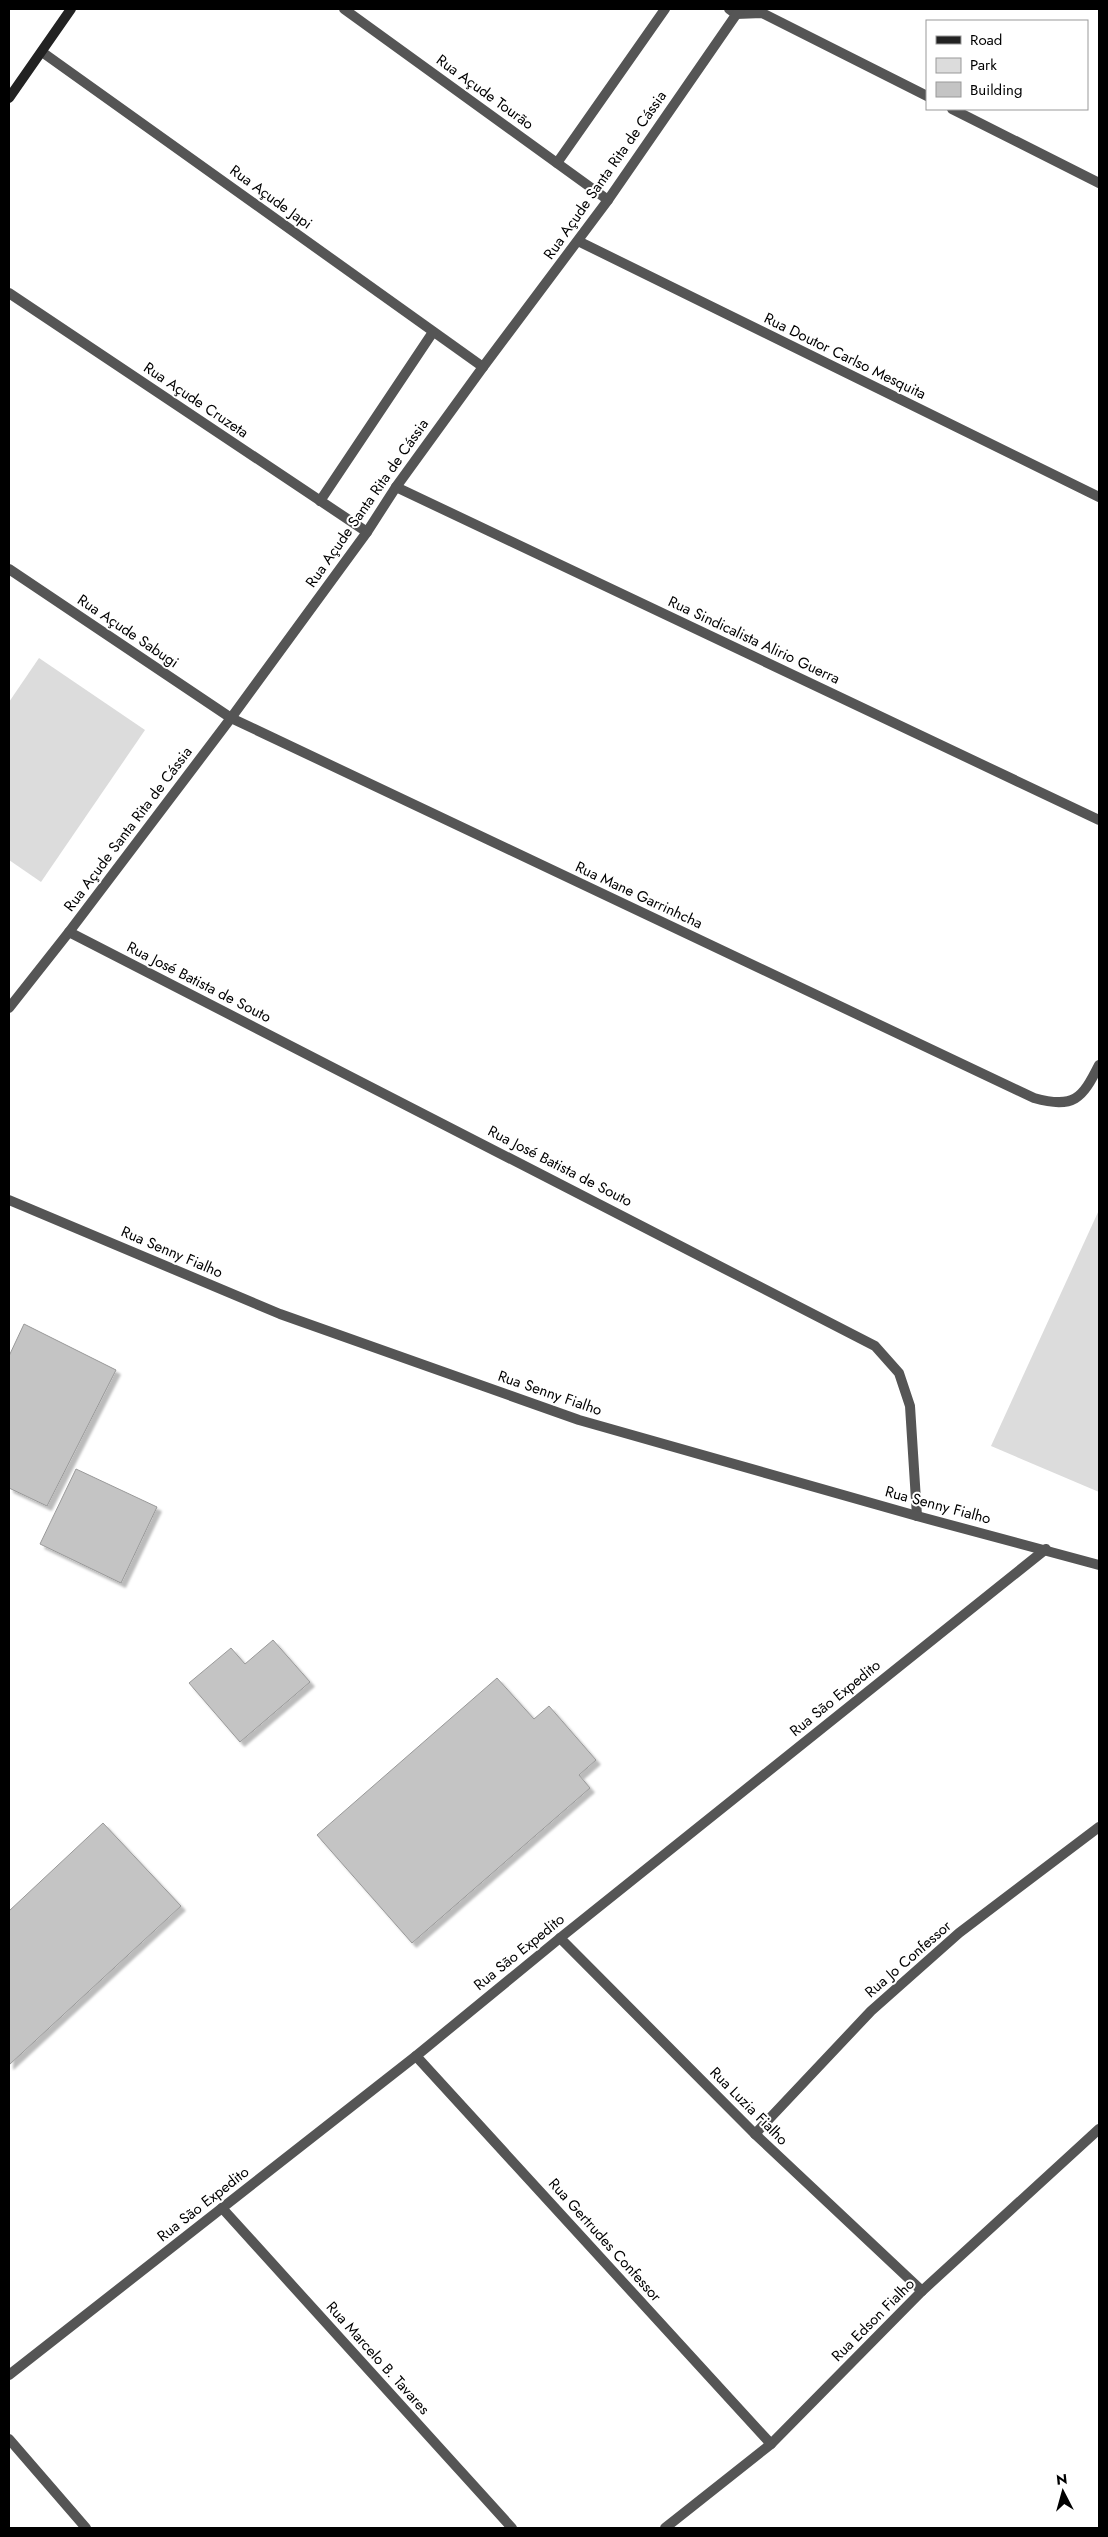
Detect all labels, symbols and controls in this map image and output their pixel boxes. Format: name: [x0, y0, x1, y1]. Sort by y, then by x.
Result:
legend: [926, 20, 1088, 110]
text: Road: [970, 29, 1002, 51]
street label: Rua Açude Tourão: [432, 49, 538, 135]
text: Park: [970, 54, 997, 76]
text: Building: [970, 79, 1022, 101]
street label: Rua Açude Santa Rita de Cássia: [538, 86, 672, 264]
street label: Rua Açude Japi: [225, 160, 317, 234]
street label: Rua Doutor Carlso Mesquita: [760, 307, 930, 405]
street label: Rua Açude Cruzeta: [139, 357, 253, 443]
street label: Rua Açude Santa Rita de Cássia: [300, 414, 434, 592]
street label: Rua Açude Sabugi: [73, 589, 183, 673]
street label: Rua Sindicalista Alirio Guerra: [664, 590, 844, 690]
street label: Rua Açude Santa Rita de Cássia: [59, 742, 197, 916]
street label: Rua Mane Garrinhcha: [572, 856, 706, 934]
street label: Rua José Batista de Souto: [123, 936, 275, 1028]
street label: Rua José Batista de Souto: [484, 1120, 636, 1212]
street label: Rua Senny Fialho: [118, 1221, 226, 1283]
street label: Rua Senny Fialho: [495, 1365, 605, 1421]
street label: Rua Senny Fialho: [883, 1480, 993, 1530]
street label: Rua São Expedito: [785, 1654, 885, 1742]
street label: Rua São Expedito: [469, 1908, 569, 1996]
street label: Rua Jo Confessor: [860, 1915, 957, 2003]
street label: Rua Luzia Fialho: [705, 2062, 793, 2150]
street label: Rua São Expedito: [152, 2161, 254, 2247]
street label: Rua Gertrudes Confessor: [543, 2173, 667, 2307]
street label: Rua Edson Fialho: [826, 2273, 920, 2367]
street label: Rua Marcelo B. Tavares: [321, 2297, 435, 2419]
north arrow: [1038, 2467, 1088, 2517]
text: N: [1055, 2469, 1068, 2490]

